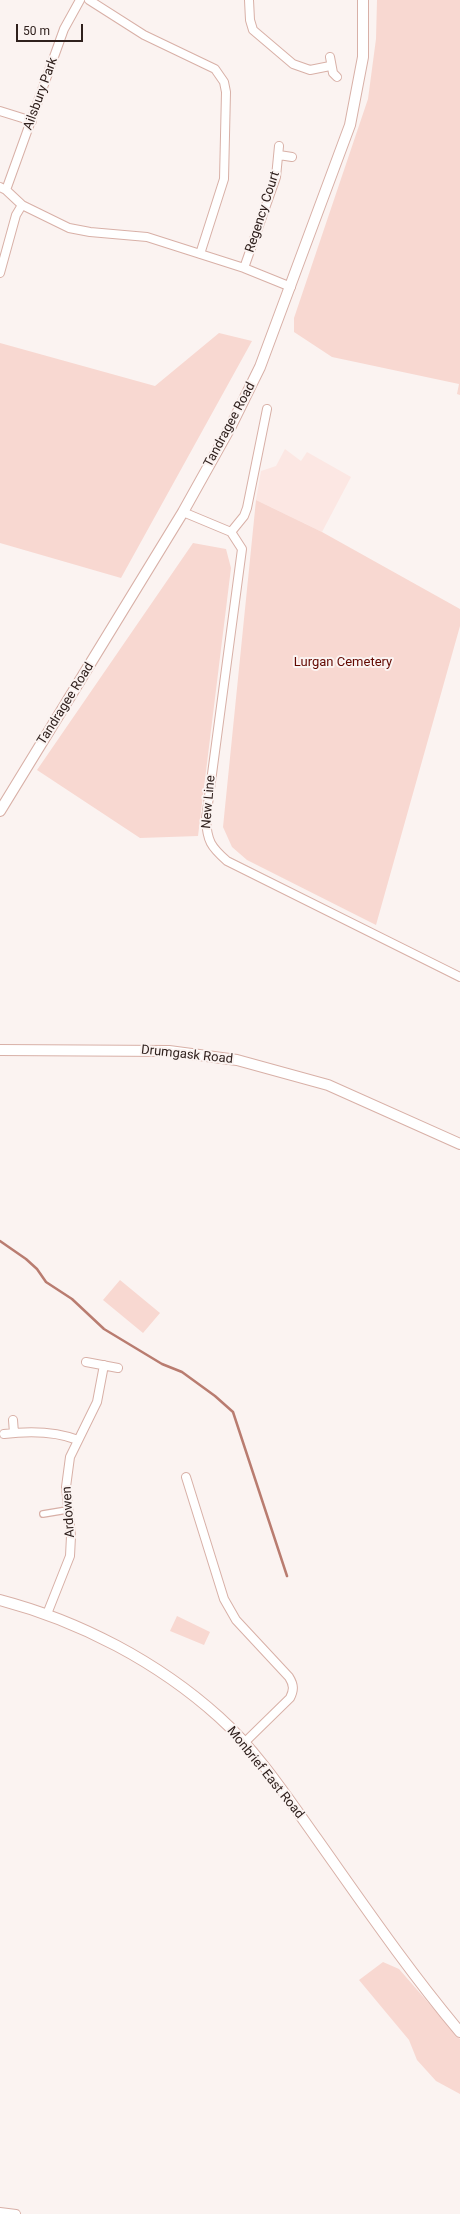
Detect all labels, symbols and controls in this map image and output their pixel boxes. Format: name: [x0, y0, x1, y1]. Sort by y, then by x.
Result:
scale bar: [18, 16, 85, 42]
text: 50 m: [23, 24, 50, 38]
street label: Ailsbury Park: [21, 56, 61, 132]
street label: Regency Court: [243, 169, 283, 255]
street label: Tandragee Road: [201, 380, 259, 470]
park label: Lurgan Cemetery: [294, 655, 392, 671]
street label: Tandragee Road: [34, 660, 98, 748]
street label: New Line: [199, 775, 219, 829]
street label: Drumgask Road: [140, 1042, 234, 1068]
street label: Ardowen: [59, 1486, 79, 1538]
street label: Monbrief East Road: [223, 1724, 307, 1822]

